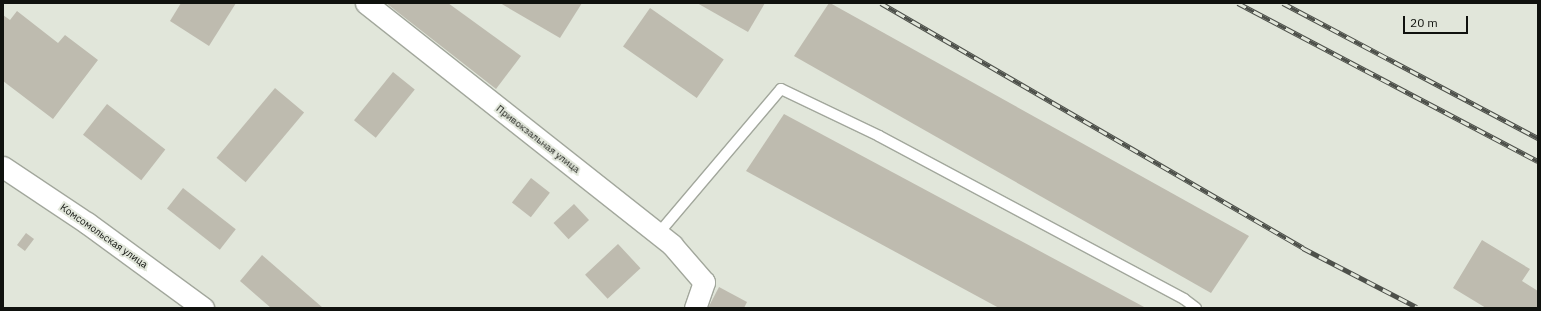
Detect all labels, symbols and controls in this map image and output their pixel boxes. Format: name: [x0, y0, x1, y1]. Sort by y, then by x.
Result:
scale bar: [1405, 8, 1470, 34]
text: 20 m: [1410, 15, 1438, 30]
street label: Привокзальная улица: [494, 103, 582, 175]
street label: Комсомольская улица: [58, 201, 150, 271]

